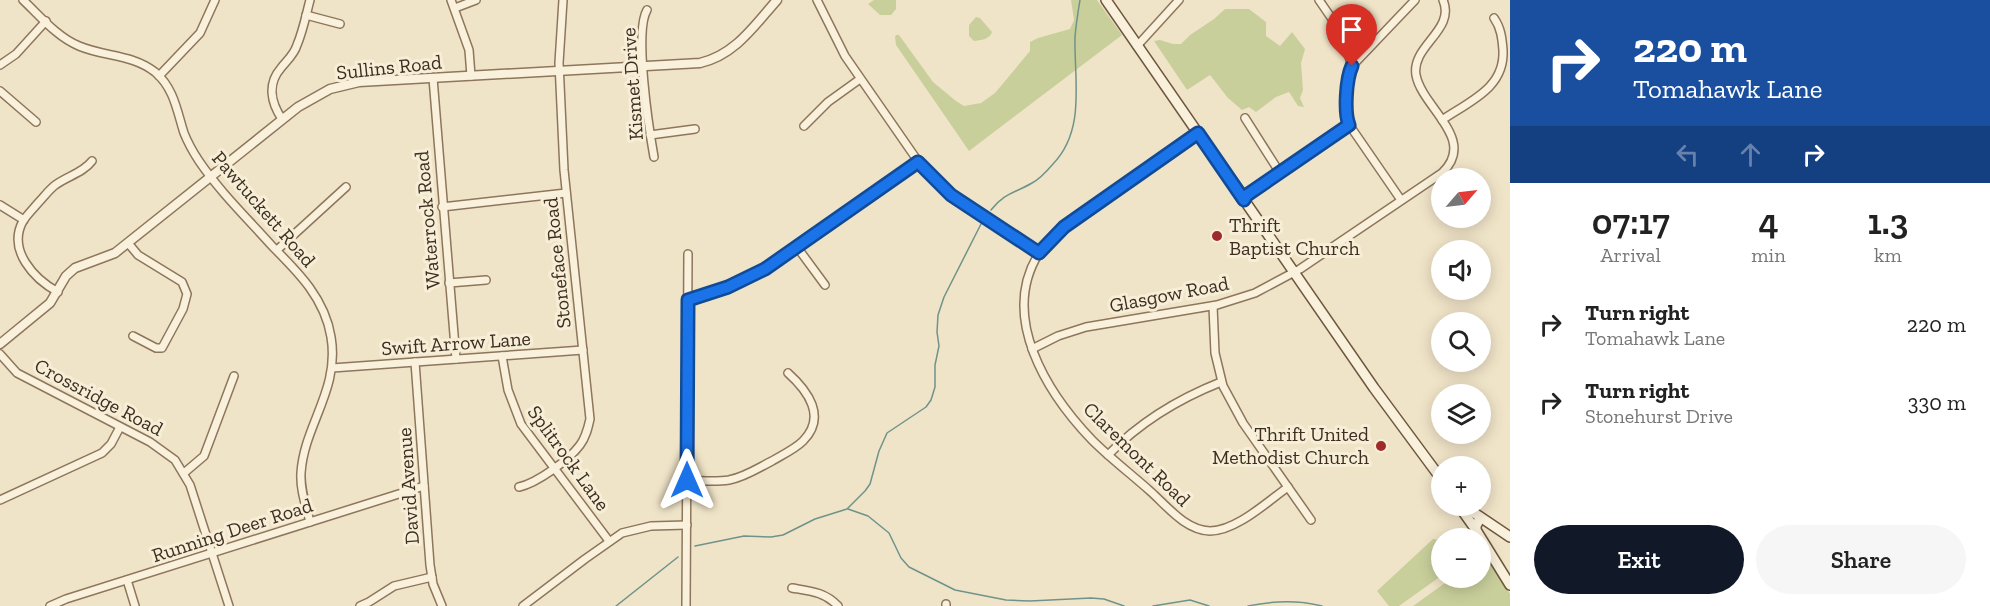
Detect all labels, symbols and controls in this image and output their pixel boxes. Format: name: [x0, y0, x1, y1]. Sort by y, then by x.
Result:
pin: [1326, 4, 1377, 66]
icon: arrive: [1335, 13, 1368, 46]
text: 220 m: [1633, 22, 1747, 73]
icon: right: [1534, 24, 1612, 102]
street label: Kismet Drive: [616, 27, 648, 141]
street label: Sullins Road: [335, 50, 443, 84]
text: Tomahawk Lane: [1633, 73, 1822, 105]
icon: left: [1671, 138, 1704, 171]
icon: ahead: [1734, 138, 1767, 171]
icon: right: [1797, 138, 1830, 171]
street label: Pawtuckett Road: [207, 146, 321, 272]
street label: Waterrock Road: [409, 150, 445, 290]
north arrow: [1431, 168, 1491, 228]
map controls: [1431, 168, 1491, 588]
street label: Stoneface Road: [538, 196, 576, 330]
text: 07:17: [1592, 200, 1670, 243]
text: 4: [1758, 200, 1779, 243]
text: 1.3: [1867, 200, 1908, 243]
place label: Thrift Baptist Church: [1229, 213, 1360, 260]
marker: Thrift Baptist Church: [1210, 229, 1224, 243]
button: sound: [1431, 240, 1491, 300]
text: Arrival: [1601, 243, 1661, 267]
text: min: [1751, 243, 1786, 267]
text: km: [1874, 243, 1902, 267]
street label: Glasgow Road: [1107, 271, 1231, 317]
text: Turn right: [1585, 299, 1689, 326]
icon: right: [1534, 308, 1567, 341]
text: 220 m: [1907, 311, 1966, 338]
button: search: [1431, 312, 1491, 372]
street label: Swift Arrow Lane: [380, 326, 532, 360]
text: Tomahawk Lane: [1585, 326, 1725, 350]
street label: Crossridge Road: [31, 353, 167, 441]
text: Turn right: [1585, 377, 1689, 404]
button: layers: [1431, 384, 1491, 444]
icon: right: [1534, 386, 1567, 419]
text: 330 m: [1908, 389, 1966, 416]
street label: Claremont Road: [1078, 397, 1196, 511]
street label: Splitrock Lane: [523, 401, 615, 515]
text: Stonehurst Drive: [1585, 404, 1733, 428]
place label: Thrift United Methodist Church: [1212, 422, 1370, 469]
street label: David Avenue: [392, 427, 424, 545]
marker: Thrift United Methodist Church: [1374, 439, 1388, 453]
position arrow: [655, 448, 719, 512]
button: +: [1431, 456, 1491, 516]
street label: Running Deer Road: [149, 493, 315, 567]
button: Exit: [1534, 525, 1744, 594]
button: Share: [1756, 525, 1966, 594]
button: −: [1431, 528, 1491, 588]

